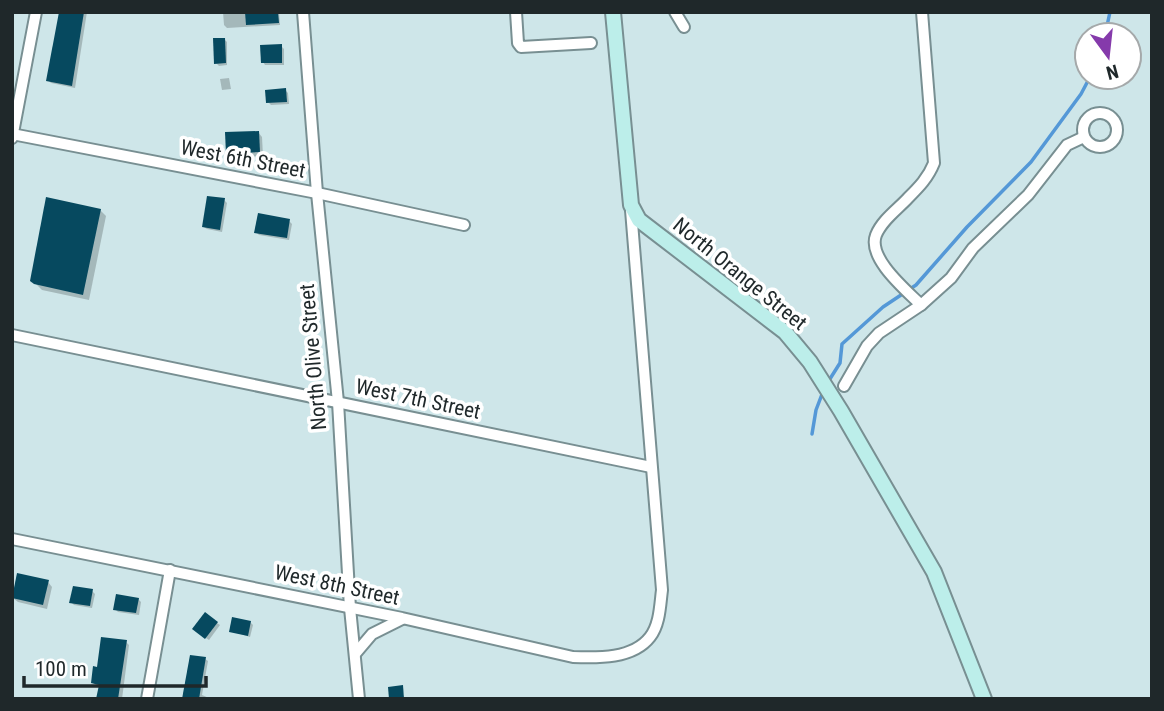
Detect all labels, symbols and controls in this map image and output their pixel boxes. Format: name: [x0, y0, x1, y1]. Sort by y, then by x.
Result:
north arrow: [1073, 21, 1143, 91]
text: N: [1104, 59, 1121, 85]
street label: West 6th Street: [178, 135, 308, 183]
street label: North Orange Street: [668, 213, 812, 335]
street label: North Olive Street: [295, 283, 331, 431]
street label: West 7th Street: [353, 374, 483, 424]
street label: West 8th Street: [272, 560, 402, 610]
scale bar: [24, 644, 206, 688]
text: 100 m: [35, 657, 87, 681]

